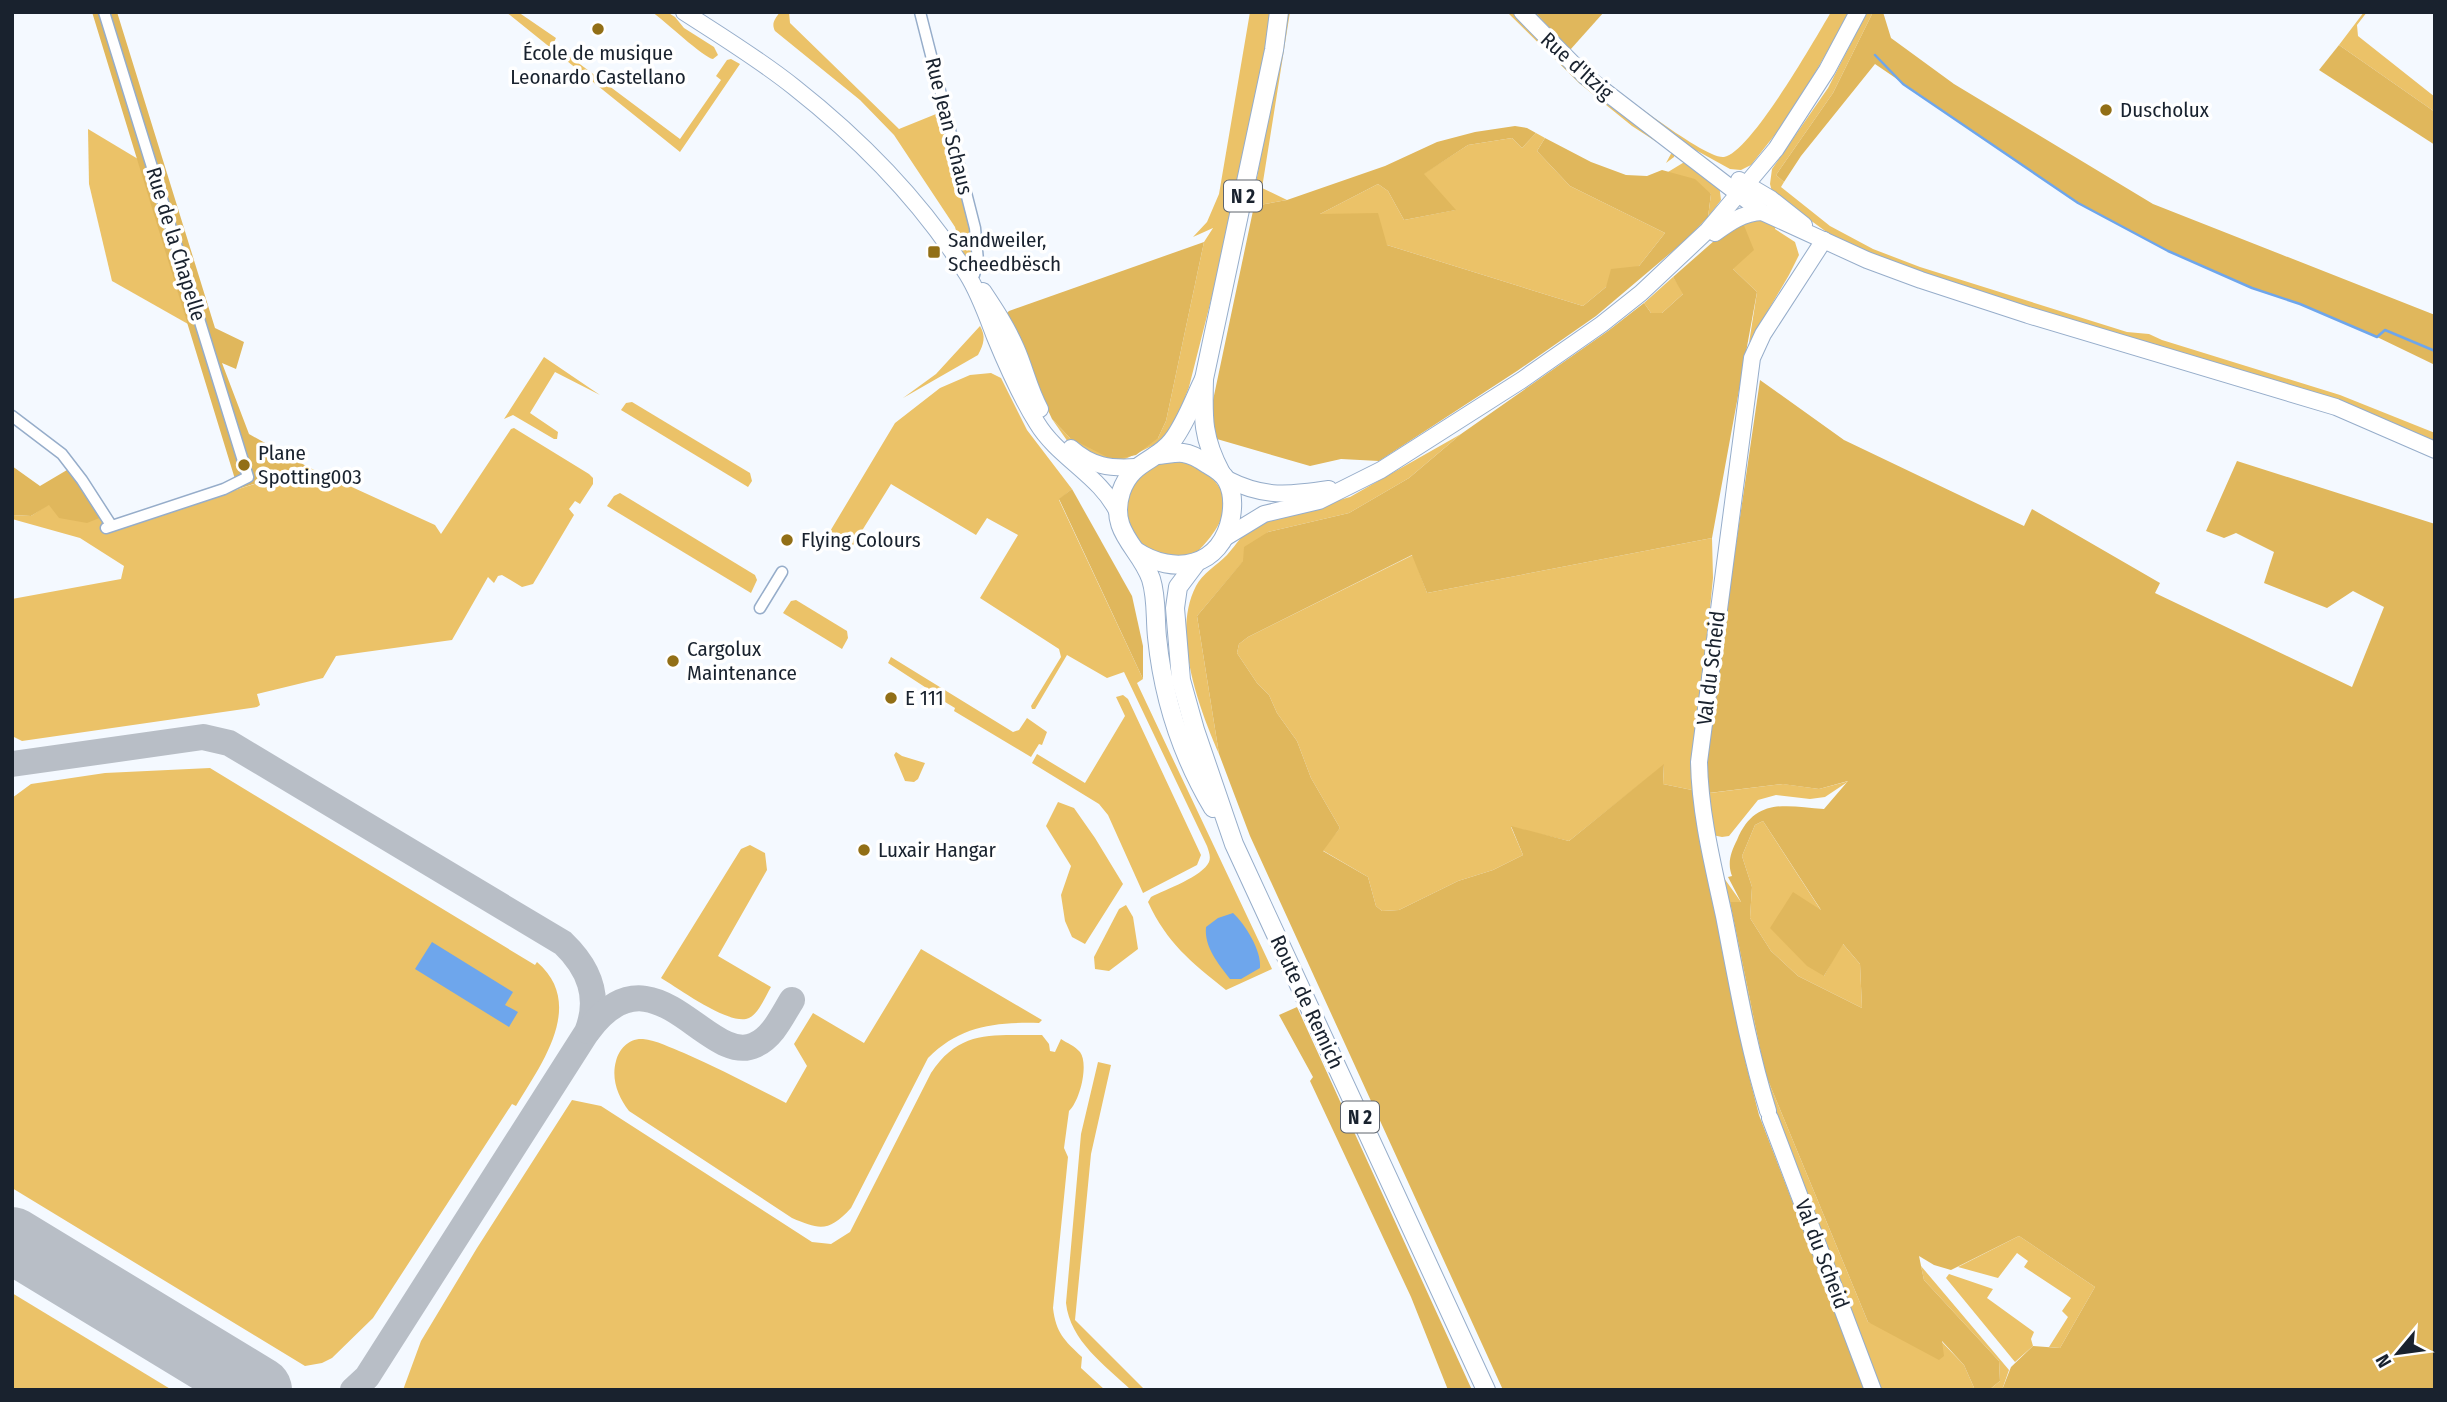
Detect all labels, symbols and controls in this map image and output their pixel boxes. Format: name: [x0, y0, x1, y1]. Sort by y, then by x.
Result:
marker: École de musique Leonardo Castellano: [590, 21, 606, 37]
street label: Rue d'Itzig: [1535, 27, 1619, 106]
place label: École de musique Leonardo Castellano: [510, 40, 686, 90]
street label: Rue Jean Schaus: [919, 55, 979, 197]
place label: Duscholux: [2120, 97, 2210, 123]
marker: Duscholux: [2098, 102, 2114, 118]
street label: Rue de la Chapelle: [140, 164, 212, 324]
road number: N 2: [1224, 180, 1262, 212]
place label: Sandweiler, Scheedbësch: [948, 227, 1061, 277]
marker: Sandweiler, Scheedbësch: [926, 244, 942, 260]
place label: Plane Spotting003: [258, 440, 362, 490]
marker: Plane Spotting003: [236, 457, 252, 473]
place label: Flying Colours: [801, 527, 921, 553]
marker: Flying Colours: [779, 532, 795, 548]
street label: Val du Scheid: [1691, 609, 1731, 727]
place label: Cargolux Maintenance: [687, 636, 797, 686]
marker: Cargolux Maintenance: [665, 653, 681, 669]
place label: E 111: [905, 685, 944, 711]
marker: E 111: [883, 690, 899, 706]
place label: Luxair Hangar: [878, 837, 997, 863]
marker: Luxair Hangar: [856, 842, 872, 858]
street label: Route de Remich: [1265, 931, 1349, 1073]
road number: N 2: [1341, 1102, 1379, 1133]
street label: Val du Scheid: [1789, 1196, 1855, 1312]
north arrow: [2363, 1318, 2433, 1388]
text: N: [2371, 1350, 2396, 1372]

